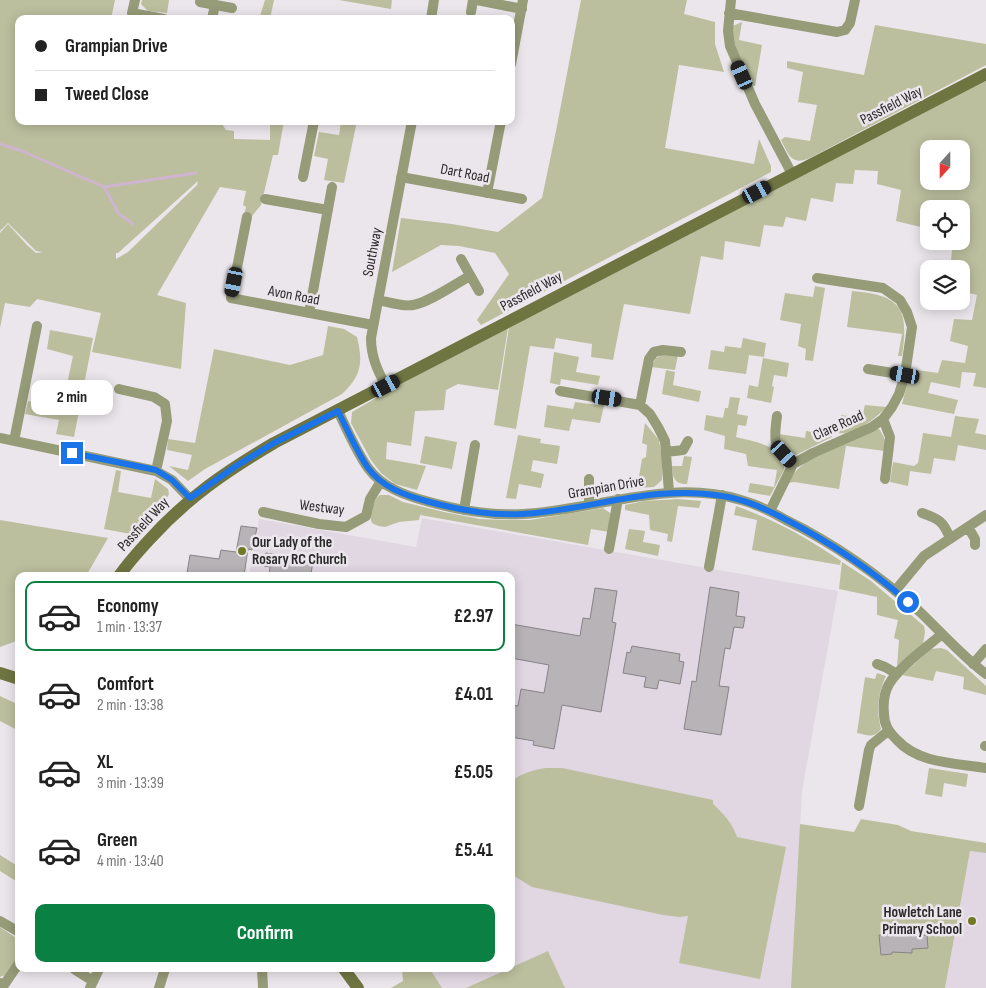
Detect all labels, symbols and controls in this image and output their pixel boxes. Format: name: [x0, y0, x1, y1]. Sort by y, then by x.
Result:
text: Grampian Drive: [65, 35, 168, 58]
car: [729, 58, 754, 92]
street label: Passfield Way: [857, 82, 926, 129]
text: Tweed Close: [65, 83, 149, 106]
north arrow: [920, 140, 970, 190]
map controls: [920, 140, 970, 310]
street label: Dart Road: [439, 159, 491, 188]
car: [740, 178, 773, 206]
button: locate: [920, 200, 970, 250]
street label: Southway: [358, 226, 387, 278]
button: layers: [920, 260, 970, 310]
car: [223, 266, 244, 298]
street label: Passfield Way: [497, 267, 566, 316]
street label: Avon Road: [266, 281, 321, 310]
car: [888, 365, 921, 385]
car: [369, 372, 402, 400]
callout: 2 min: [31, 380, 113, 416]
text: 2 min: [57, 388, 87, 407]
car: [591, 388, 622, 408]
street label: Clare Road: [810, 406, 866, 445]
car: [768, 438, 799, 470]
route end: [61, 442, 83, 464]
street label: Grampian Drive: [567, 471, 646, 504]
street label: Passfield Way: [113, 493, 173, 555]
street label: Westway: [298, 495, 346, 520]
place label: Our Lady of the Rosary RC Church: [252, 533, 347, 569]
marker: Our Lady of the Rosary RC Church: [236, 545, 248, 557]
route start: [897, 591, 919, 613]
icon: car: [37, 594, 82, 639]
text: Economy: [97, 595, 159, 618]
text: £2.97: [454, 605, 493, 628]
text: 1 min · 13:37: [97, 618, 162, 637]
icon: car: [37, 672, 82, 717]
text: Comfort: [97, 673, 154, 696]
text: £4.01: [454, 683, 493, 706]
text: 2 min · 13:38: [97, 696, 164, 715]
icon: car: [37, 750, 82, 795]
text: XL: [97, 751, 113, 774]
text: £5.05: [454, 761, 493, 784]
text: 3 min · 13:39: [97, 774, 164, 793]
icon: car: [37, 828, 82, 873]
text: Green: [97, 829, 137, 852]
text: £5.41: [454, 839, 493, 862]
text: 4 min · 13:40: [97, 852, 164, 871]
place label: Howletch Lane Primary School: [882, 903, 962, 939]
button: Confirm: [35, 904, 495, 962]
marker: Howletch Lane Primary School: [966, 915, 978, 927]

